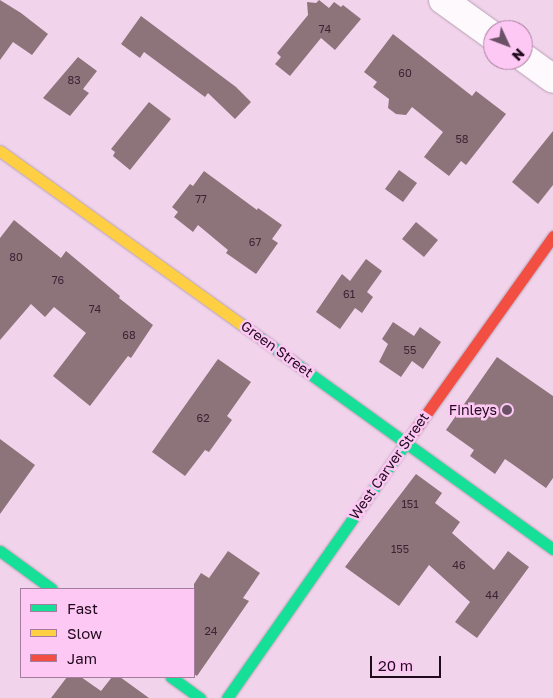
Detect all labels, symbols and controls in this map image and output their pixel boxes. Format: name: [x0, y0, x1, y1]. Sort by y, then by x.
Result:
north arrow: [483, 20, 533, 70]
house number: 74: [319, 22, 331, 36]
text: N: [509, 45, 528, 65]
house number: 60: [398, 66, 412, 80]
house number: 83: [67, 73, 81, 87]
house number: 58: [455, 132, 469, 146]
house number: 77: [195, 192, 207, 206]
house number: 67: [249, 235, 261, 249]
house number: 80: [9, 250, 23, 264]
house number: 76: [52, 273, 64, 287]
house number: 61: [343, 287, 355, 301]
house number: 74: [89, 302, 101, 316]
street label: Green Street: [238, 317, 316, 381]
house number: 68: [122, 328, 136, 342]
house number: 55: [404, 343, 416, 357]
place label: Finleys: [449, 402, 497, 418]
marker: Finleys: [501, 404, 513, 416]
street label: West Carver Street: [346, 409, 432, 523]
house number: 62: [196, 411, 210, 425]
house number: 151: [401, 497, 419, 511]
house number: 155: [391, 542, 409, 556]
house number: 46: [452, 558, 466, 572]
legend: [20, 588, 195, 678]
house number: 44: [485, 588, 499, 602]
text: Fast: [67, 599, 98, 617]
text: Slow: [67, 624, 102, 642]
house number: 24: [204, 624, 218, 638]
scale bar: [373, 646, 444, 678]
text: Jam: [67, 649, 97, 667]
text: 20 m: [378, 656, 413, 674]

